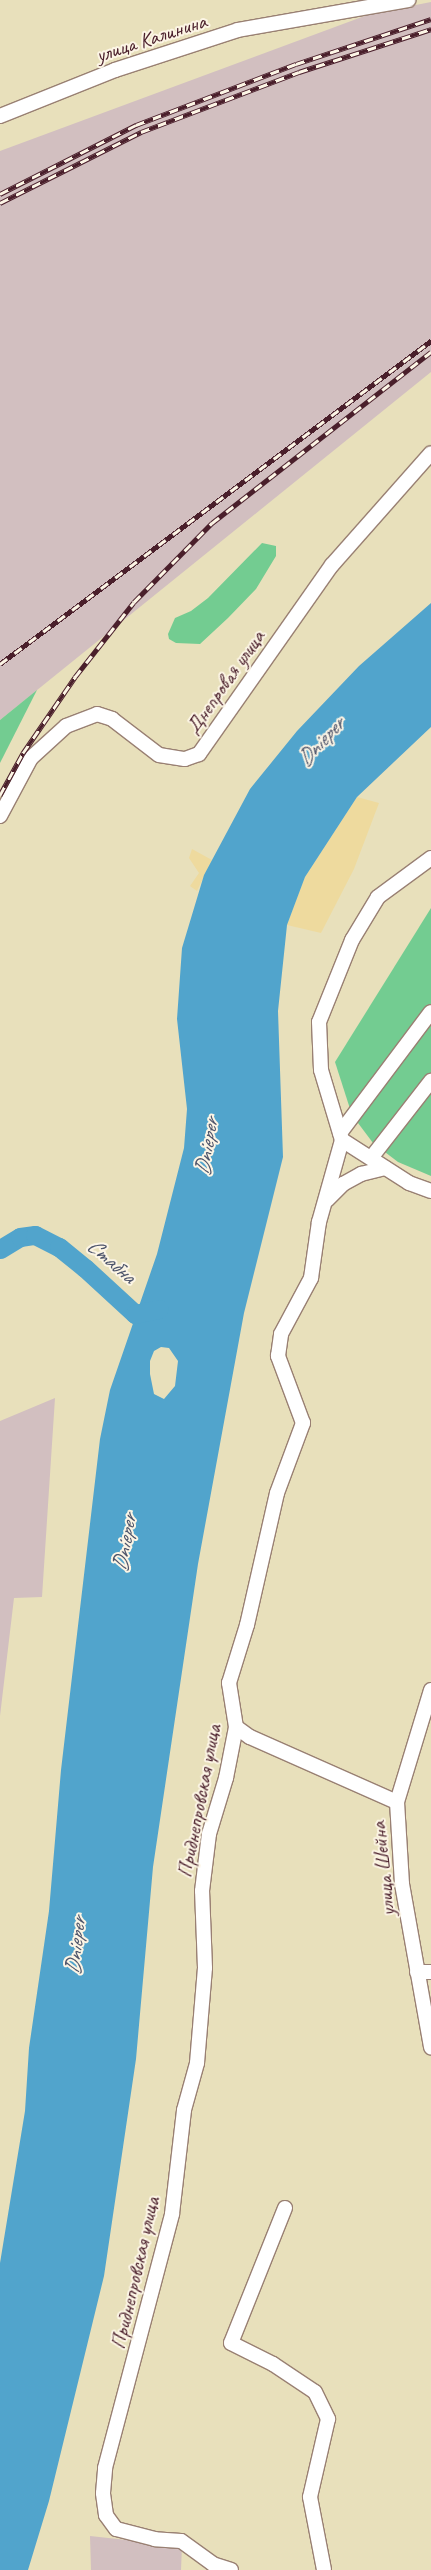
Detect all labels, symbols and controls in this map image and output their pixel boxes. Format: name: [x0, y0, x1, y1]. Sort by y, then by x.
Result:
street label: улица Калинина: [92, 8, 210, 68]
street label: Днепровая улица: [179, 625, 271, 739]
water label: Dnieper: [292, 712, 350, 772]
water label: Dnieper: [189, 1117, 225, 1177]
water label: Стабна: [81, 1233, 141, 1289]
water label: Dnieper: [107, 1513, 143, 1573]
street label: Приднепровская улица: [172, 1722, 226, 1880]
street label: улица Шейна: [365, 1820, 401, 1918]
water label: Dnieper: [60, 1916, 92, 1976]
street label: Приднепровская улица: [105, 2194, 165, 2352]

